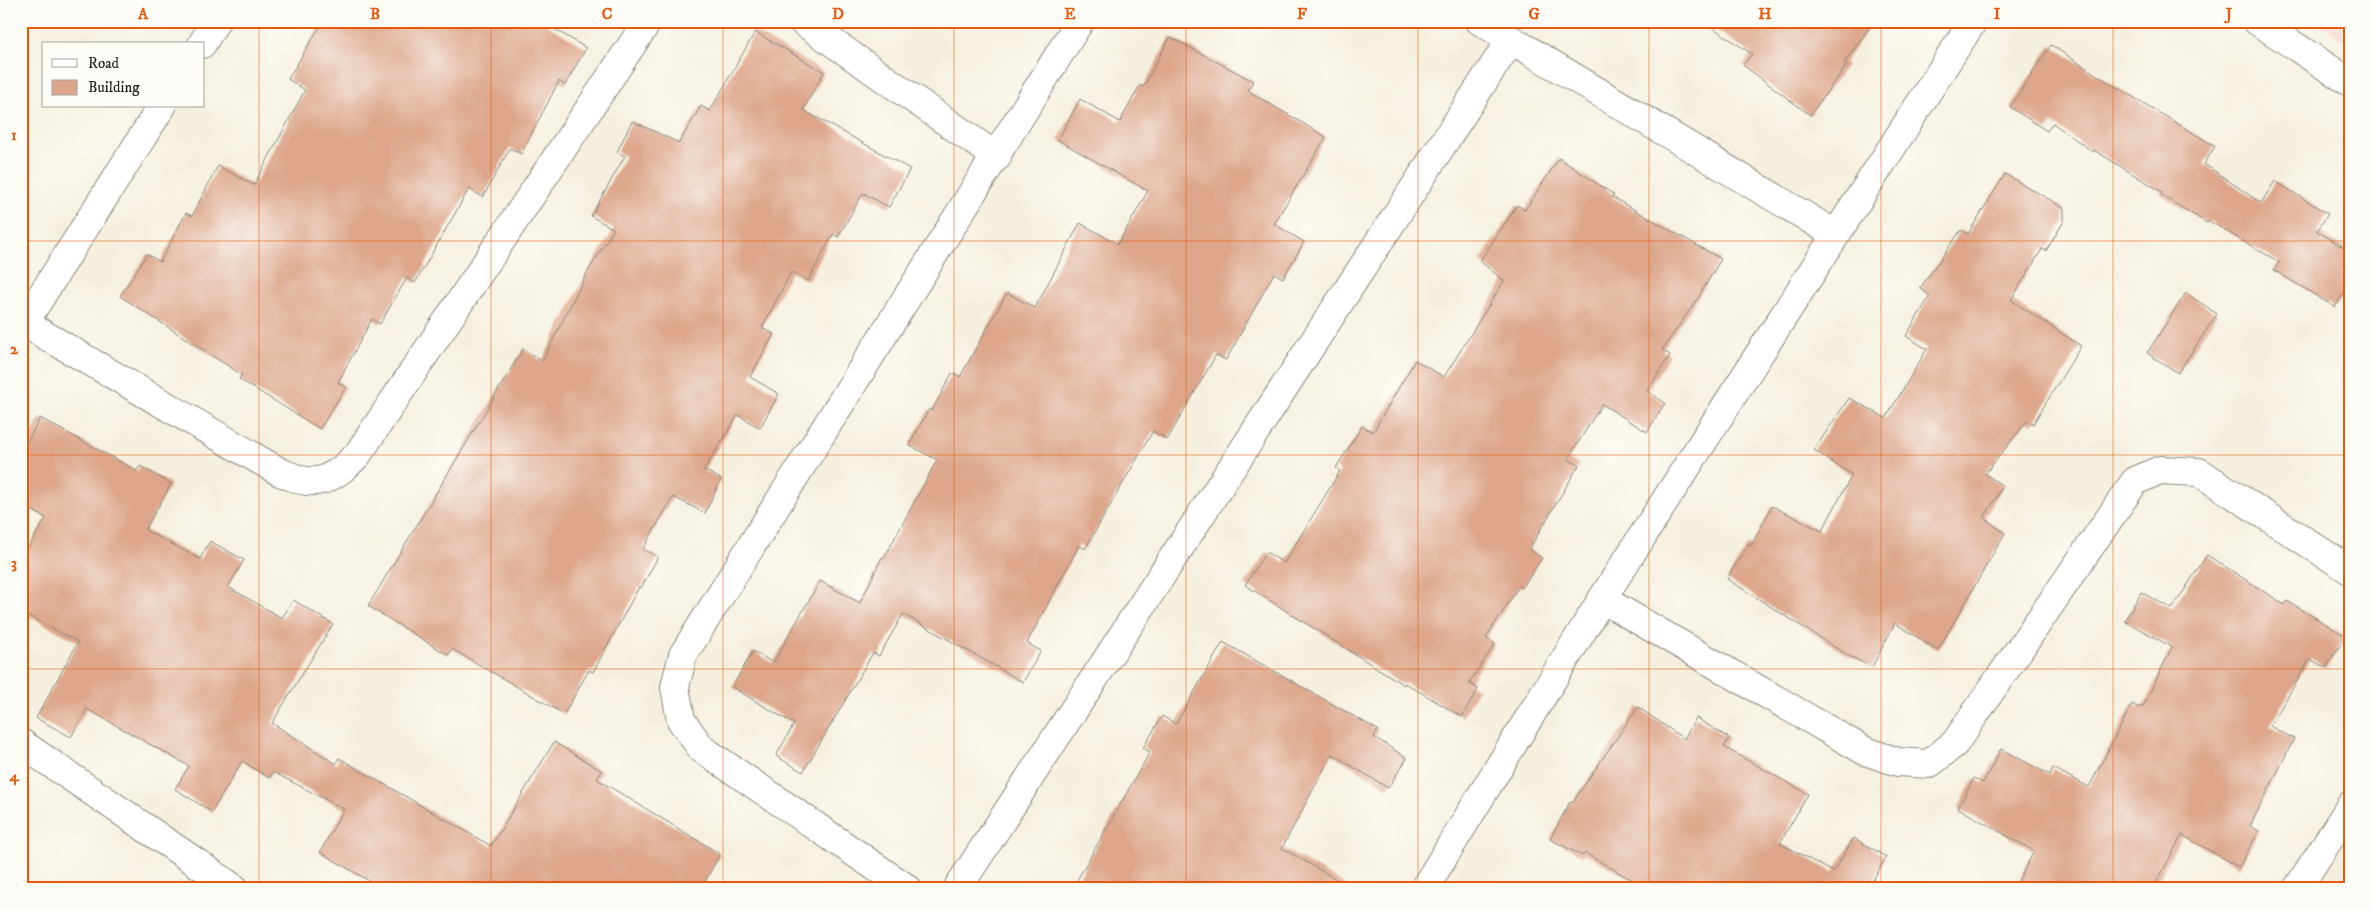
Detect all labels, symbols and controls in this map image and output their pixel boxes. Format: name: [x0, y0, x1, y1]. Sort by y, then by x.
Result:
text: A: [137, 4, 149, 24]
text: B: [370, 4, 380, 24]
text: C: [602, 4, 612, 24]
text: D: [832, 4, 844, 24]
text: E: [1064, 4, 1076, 24]
text: F: [1297, 4, 1307, 24]
text: G: [1528, 4, 1540, 24]
text: H: [1758, 4, 1772, 24]
text: I: [1994, 4, 2001, 24]
text: J: [2224, 4, 2233, 24]
legend: [42, 42, 205, 108]
text: Road: [88, 54, 120, 73]
text: Building: [88, 78, 140, 97]
text: 1: [11, 125, 17, 145]
text: 2: [10, 339, 19, 359]
text: 3: [11, 553, 17, 573]
text: 4: [8, 766, 19, 786]

